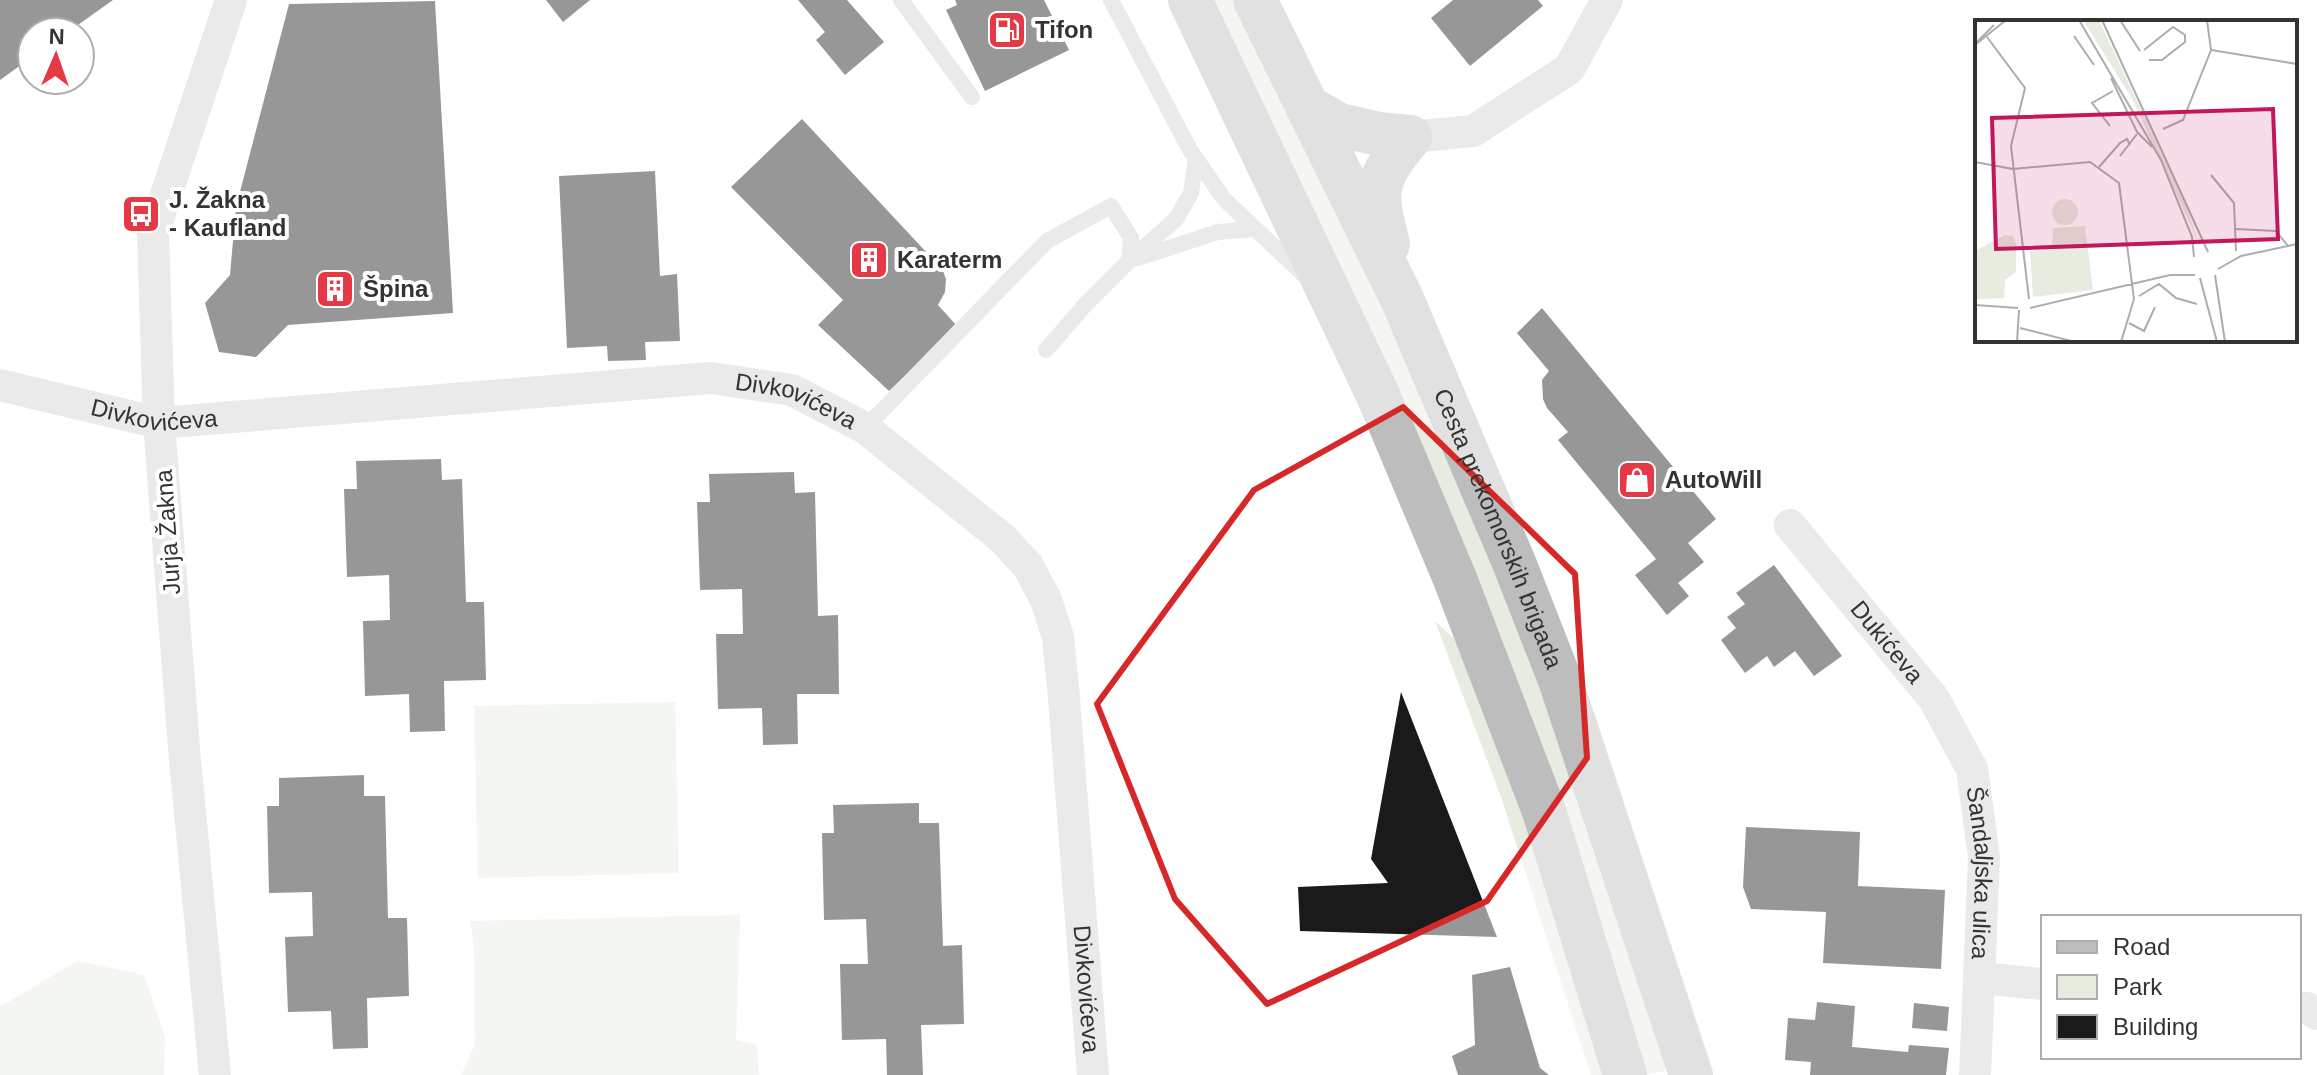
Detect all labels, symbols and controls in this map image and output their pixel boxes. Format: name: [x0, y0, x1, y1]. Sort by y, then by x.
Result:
fuel station icon: Tifon: [986, 9, 1028, 51]
north arrow: [16, 16, 96, 96]
place label: Tifon: [1035, 16, 1093, 43]
inset map: [1975, 20, 2297, 342]
text: N: [48, 24, 65, 49]
place label: J. Žakna - Kaufland: [169, 186, 286, 241]
bus stop icon: J. Žakna - Kaufland: [120, 193, 162, 235]
building icon: Karaterm: [848, 239, 890, 281]
place label: Karaterm: [897, 246, 1002, 273]
building icon: Špina: [314, 268, 356, 310]
place label: Špina: [363, 275, 429, 302]
street label: Divkovićeva: [733, 368, 862, 435]
street label: Cesta prekomorskih brigada: [1429, 384, 1568, 673]
street label: Divkovićeva: [88, 393, 219, 436]
shop icon: AutoWill: [1616, 459, 1658, 501]
place label: AutoWill: [1665, 466, 1762, 493]
street label: Jurja Žakna: [150, 468, 185, 596]
street label: Dukićeva: [1845, 595, 1930, 689]
street label: Šandaljska ulica: [1962, 785, 1998, 961]
legend: [2041, 915, 2301, 1059]
street label: Divkovićeva: [1069, 924, 1105, 1055]
text: Road: [2113, 933, 2170, 960]
text: Park: [2113, 973, 2163, 1000]
text: Building: [2113, 1013, 2198, 1040]

